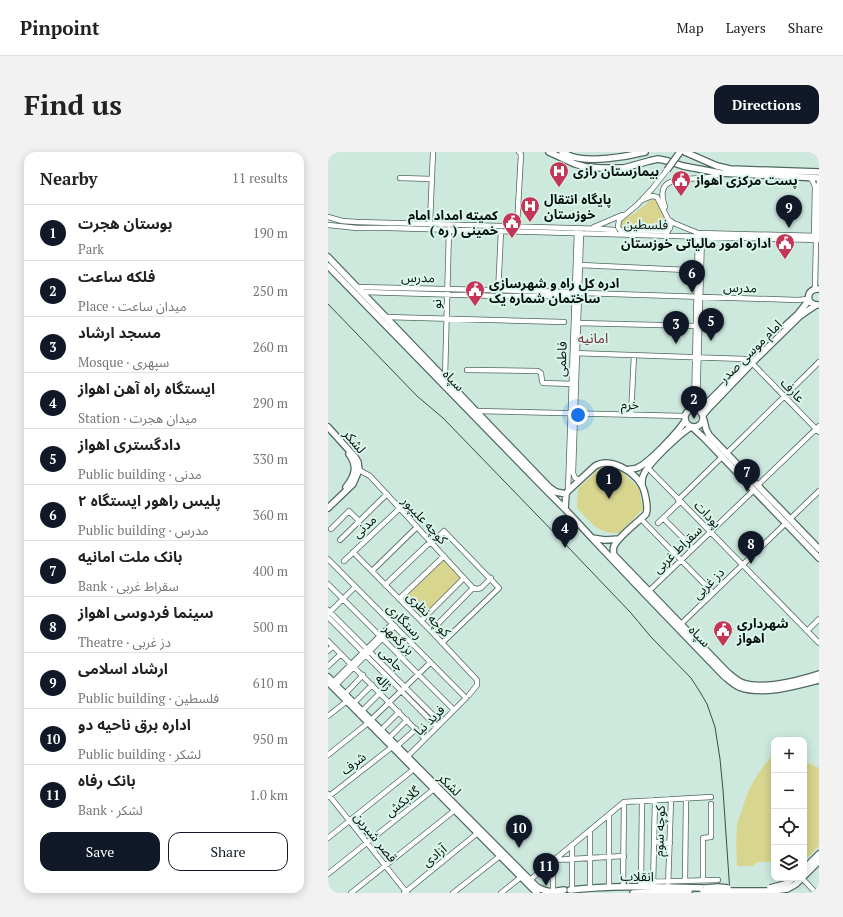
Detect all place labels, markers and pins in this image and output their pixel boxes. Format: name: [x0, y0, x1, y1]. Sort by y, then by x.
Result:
hospital icon: بیمارستان رازی: [548, 160, 570, 188]
place label: بیمارستان رازی: [573, 162, 659, 180]
public building icon: پست مرکزی اهواز: [670, 169, 692, 197]
place label: پست مرکزی اهواز: [694, 171, 798, 189]
place label: پایگاه انتقال خوزستان: [544, 190, 611, 223]
hospital icon: پایگاه انتقال خوزستان: [519, 195, 541, 223]
pin: 9: [776, 195, 802, 228]
place label: کمیته امداد امام خمینی ( ره ): [408, 206, 498, 239]
public building icon: کمیته امداد امام خمینی ( ره ): [501, 211, 523, 239]
public building icon: اداره امور مالیاتی خوزستان: [774, 232, 796, 260]
place label: اداره امور مالیاتی خوزستان: [621, 234, 771, 252]
pin: 6: [679, 260, 705, 293]
place label: ادره کل راه و شهرسازی ساختمان شماره یک: [489, 274, 619, 307]
public building icon: ادره کل راه و شهرسازی ساختمان شماره یک: [464, 279, 486, 307]
pin: 5: [698, 308, 724, 341]
pin: 3: [663, 311, 689, 344]
pin: 2: [681, 386, 707, 419]
pin: 7: [734, 459, 760, 492]
pin: 1: [596, 466, 622, 499]
pin: 4: [552, 515, 578, 548]
pin: 8: [738, 531, 764, 564]
place label: شهرداری اهواز: [736, 614, 789, 647]
public building icon: شهرداری اهواز: [712, 619, 734, 647]
pin: 10: [506, 815, 532, 848]
pin: 11: [533, 853, 559, 886]

